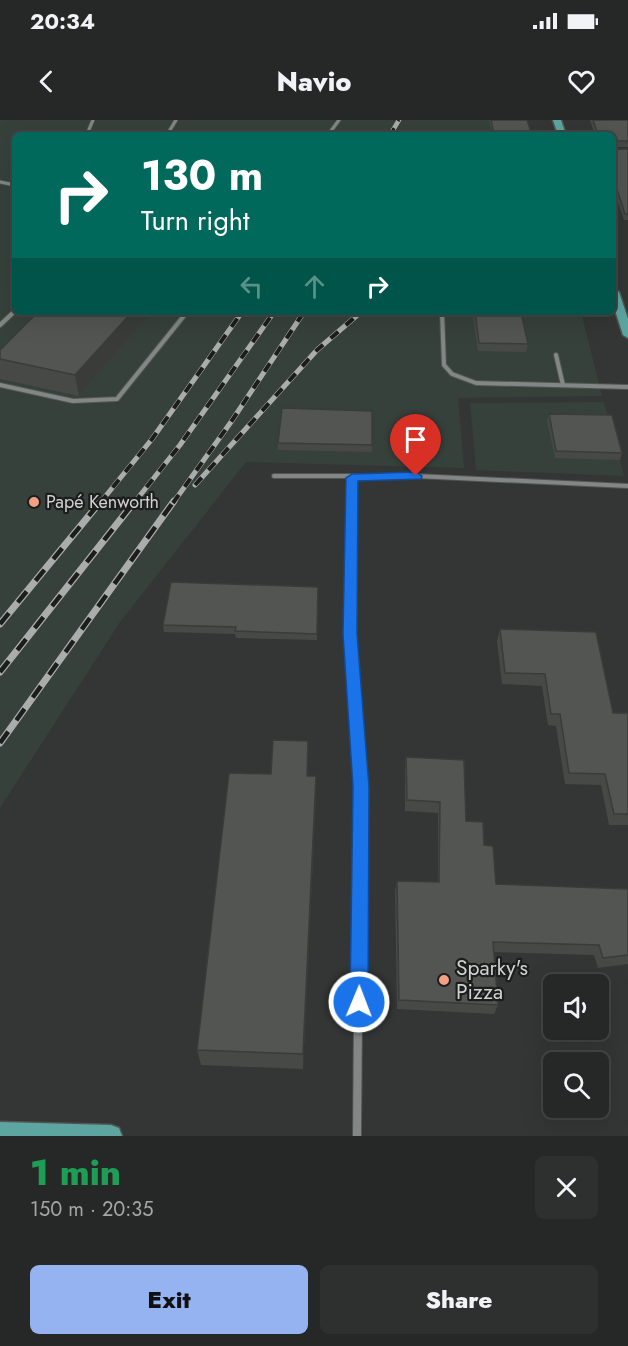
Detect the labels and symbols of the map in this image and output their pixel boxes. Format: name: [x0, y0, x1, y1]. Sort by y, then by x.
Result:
pin: [390, 414, 441, 476]
place label: Papé Kenworth: [46, 489, 159, 515]
marker: Papé Kenworth: [27, 495, 41, 509]
place label: Sparky's Pizza: [456, 953, 528, 1007]
position arrow: [327, 970, 391, 1034]
marker: Sparky's Pizza: [437, 973, 451, 987]

